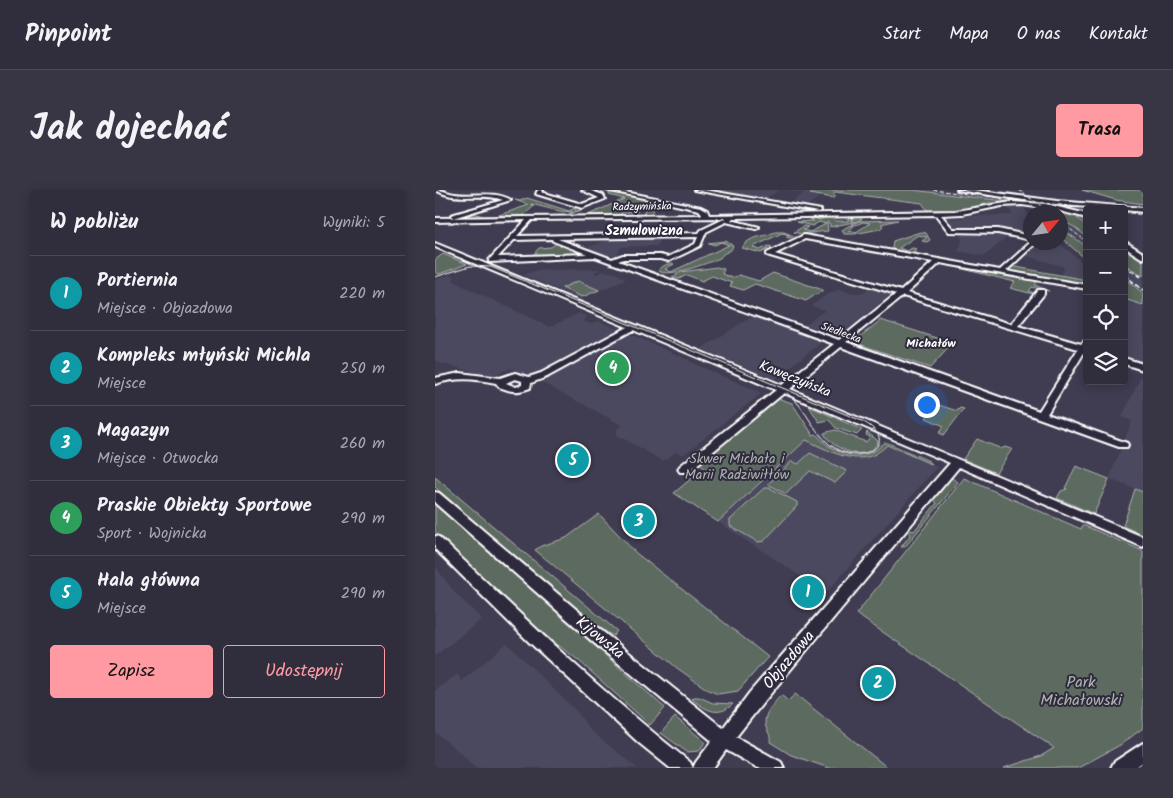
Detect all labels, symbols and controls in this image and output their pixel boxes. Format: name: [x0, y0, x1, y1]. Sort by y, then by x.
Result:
text: Pinpoint: [25, 15, 112, 54]
text: Start: [883, 20, 921, 49]
text: Mapa: [949, 20, 989, 49]
text: O nas: [1017, 20, 1061, 49]
text: Kontakt: [1089, 20, 1148, 49]
text: Jak dojechać: [30, 102, 229, 158]
button: Trasa: [1056, 104, 1143, 157]
street label: Radzymińska: [612, 197, 672, 217]
north arrow: [1023, 205, 1068, 250]
map controls: [1083, 205, 1128, 385]
button: +: [1083, 205, 1128, 250]
text: W pobliżu: [50, 206, 138, 239]
text: Wyniki: 5: [322, 210, 385, 235]
district label: Szmulowizna: [605, 220, 683, 242]
button: −: [1083, 250, 1128, 295]
text: Portiernia: [97, 266, 178, 296]
text: 1: [64, 281, 68, 306]
text: 220 m: [339, 281, 385, 306]
button: locate: [1083, 295, 1128, 340]
text: Miejsce · Objazdowa: [97, 296, 233, 321]
street label: Siedlecka: [818, 317, 864, 349]
district label: Michałów: [906, 334, 956, 353]
button: layers: [1083, 340, 1128, 385]
text: Kompleks młyński Michla: [97, 341, 311, 371]
pin: 4: [597, 349, 629, 387]
street label: Kawęczyńska: [756, 355, 834, 403]
text: 2: [61, 356, 71, 381]
text: 250 m: [340, 356, 385, 381]
text: Miejsce: [97, 371, 146, 396]
your location: [914, 392, 940, 418]
text: Magazyn: [97, 416, 169, 446]
text: 3: [62, 431, 70, 456]
text: 260 m: [340, 431, 385, 456]
pin: 5: [557, 441, 589, 479]
text: Miejsce · Otwocka: [97, 446, 219, 471]
park label: Skwer Michała i Marii Radziwiłłów: [685, 448, 790, 486]
text: Praskie Obiekty Sportowe: [97, 491, 312, 521]
pin: 3: [623, 502, 655, 540]
text: 4: [62, 506, 70, 531]
text: 290 m: [341, 506, 385, 531]
text: Sport · Wojnicka: [97, 521, 207, 546]
text: Hala główna: [97, 566, 200, 596]
pin: 1: [792, 573, 824, 611]
text: 5: [62, 581, 70, 606]
text: 290 m: [341, 581, 385, 606]
text: Miejsce: [97, 596, 146, 621]
street label: Kijowska: [570, 610, 630, 666]
street label: Objazdowa: [757, 625, 821, 695]
button: Zapisz: [50, 645, 213, 698]
button: Udostępnij: [223, 645, 385, 698]
pin: 2: [862, 664, 894, 702]
park label: Park Michałowski: [1040, 670, 1123, 713]

